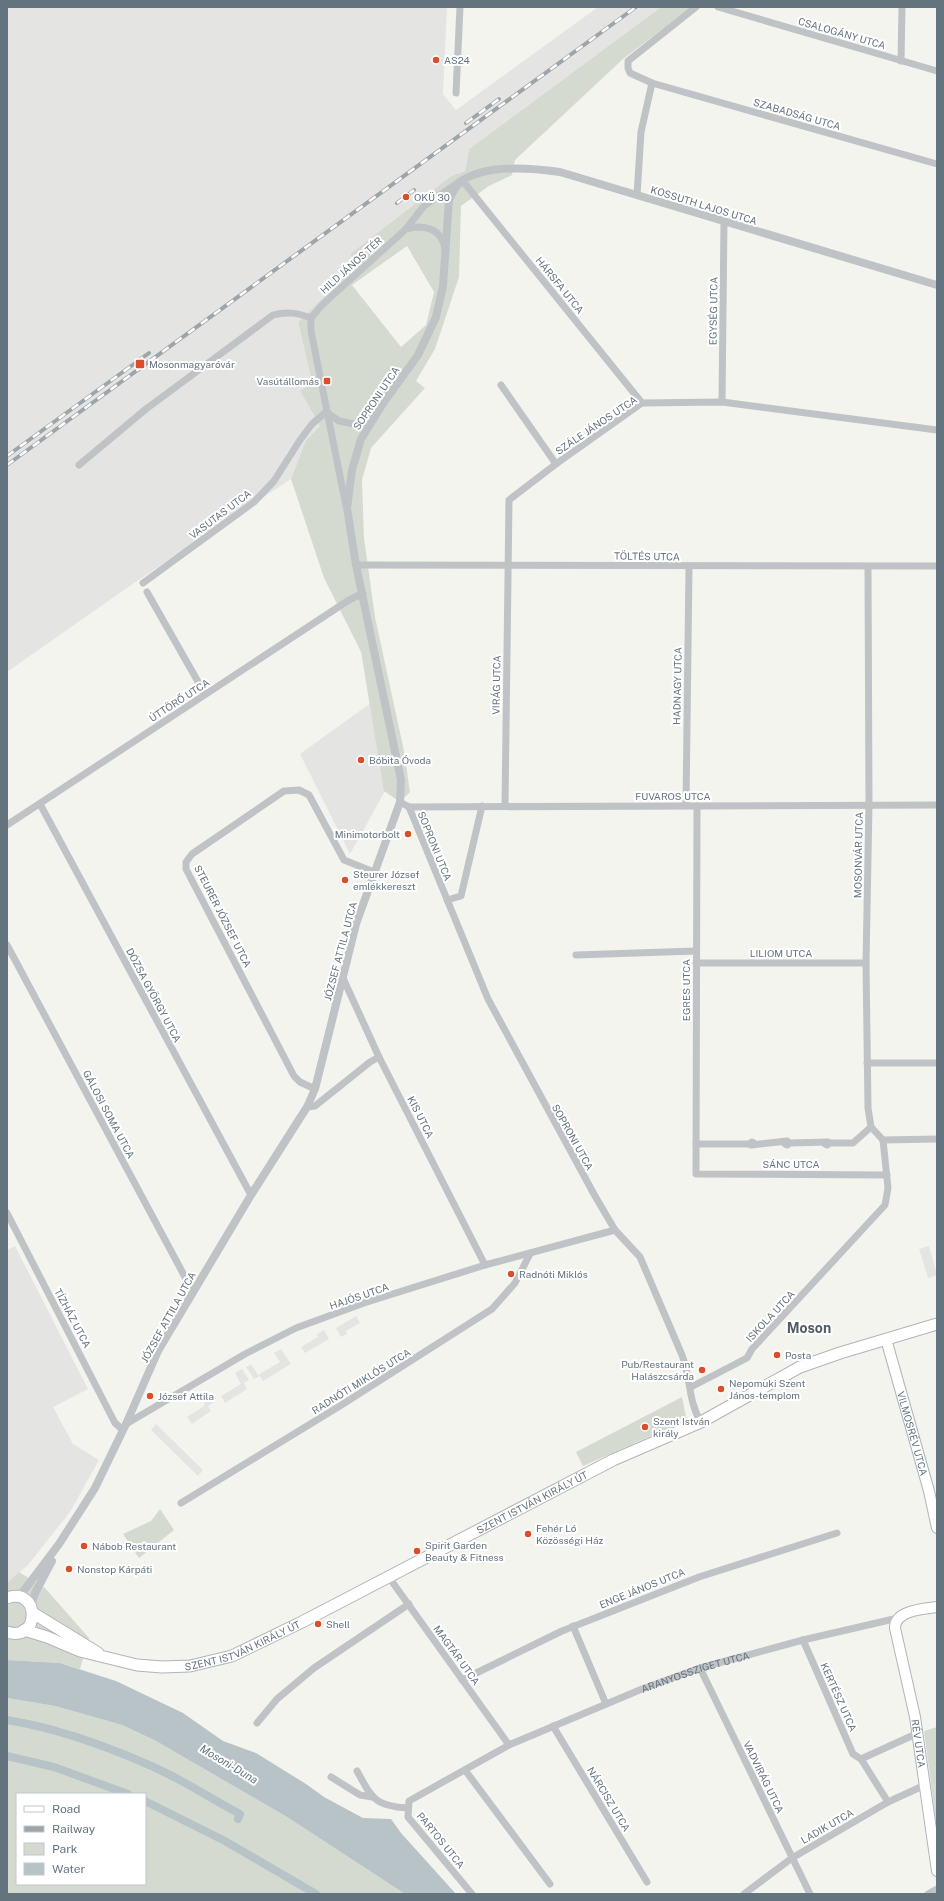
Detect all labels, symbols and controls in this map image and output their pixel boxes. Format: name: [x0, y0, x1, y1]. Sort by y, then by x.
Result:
street label: CSALOGÁNY UTCA: [797, 15, 887, 51]
place label: AS24: [444, 54, 470, 66]
marker: AS24: [431, 55, 441, 65]
street label: SZABADSÁG UTCA: [752, 96, 842, 132]
street label: KOSSUTH LAJOS UTCA: [649, 183, 759, 227]
place label: OKÜ 30: [414, 191, 450, 203]
marker: OKÜ 30: [401, 192, 411, 202]
street label: HILD JÁNOS TÉR: [318, 234, 385, 296]
street label: HÁRSFA UTCA: [533, 254, 587, 316]
street label: EGYSÉG UTCA: [706, 277, 720, 345]
marker: Mosonmagyaróvár: [134, 358, 146, 370]
place label: Mosonmagyaróvár: [149, 358, 235, 370]
street label: SOPRONI UTCA: [350, 364, 402, 432]
place label: Vasútállomás: [256, 375, 319, 387]
marker: Vasútállomás: [322, 376, 332, 386]
street label: SZÁLE JÁNOS UTCA: [553, 393, 639, 457]
street label: VASUTAS UTCA: [187, 487, 253, 541]
street label: TÖLTÉS UTCA: [614, 549, 680, 563]
street label: HADNAGY UTCA: [670, 647, 684, 725]
street label: VIRÁG UTCA: [489, 655, 503, 715]
street label: ÚTTÖRŐ UTCA: [147, 676, 211, 724]
place label: Bóbita Óvoda: [369, 754, 431, 766]
marker: Bóbita Óvoda: [356, 755, 366, 765]
street label: FUVAROS UTCA: [635, 790, 711, 802]
street label: SOPRONI UTCA: [416, 810, 454, 882]
street label: MOSONVÁR UTCA: [851, 812, 865, 898]
place label: Minimotorbolt: [335, 828, 400, 840]
marker: Minimotorbolt: [403, 829, 413, 839]
street label: STEURER JÓZSEF UTCA: [192, 863, 254, 969]
place label: Steurer József emlékkereszt: [353, 868, 419, 892]
marker: Steurer József emlékkereszt: [340, 875, 350, 885]
street label: JÓZSEF ATTILA UTCA: [321, 900, 359, 1002]
street label: DÓZSA GYÖRGY UTCA: [124, 946, 184, 1044]
street label: LILIOM UTCA: [750, 947, 812, 959]
street label: EGRES UTCA: [680, 959, 692, 1021]
street label: GÁLOSI SOMA UTCA: [81, 1068, 137, 1160]
street label: KIS UTCA: [405, 1094, 437, 1140]
street label: SOPRONI UTCA: [550, 1102, 596, 1172]
street label: SÁNC UTCA: [762, 1158, 820, 1170]
place label: Radnóti Miklós: [519, 1268, 588, 1280]
marker: Radnóti Miklós: [506, 1269, 516, 1279]
street label: JÓZSEF ATTILA UTCA: [138, 1270, 198, 1364]
street label: HAJÓS UTCA: [328, 1280, 390, 1312]
street label: TÍZHÁZ UTCA: [52, 1286, 94, 1350]
street label: ISKOLA UTCA: [743, 1288, 797, 1344]
district label: Moson: [787, 1320, 831, 1336]
street label: RADNÓTI MIKLÓS UTCA: [309, 1346, 413, 1416]
place label: Posta: [785, 1349, 811, 1361]
marker: Posta: [772, 1350, 782, 1360]
place label: Pub/Restaurant Halászcsárda: [621, 1358, 694, 1382]
marker: Pub/Restaurant Halászcsárda: [697, 1365, 707, 1375]
place label: Nepomuki Szent János-templom: [729, 1377, 805, 1401]
marker: Nepomuki Szent János-templom: [716, 1384, 726, 1394]
place label: József Attila: [158, 1390, 214, 1402]
street label: VILMOSRÉV UTCA: [895, 1390, 930, 1477]
marker: József Attila: [145, 1391, 155, 1401]
place label: Szent István király: [653, 1415, 710, 1439]
marker: Szent István király: [640, 1422, 650, 1432]
street label: SZENT ISTVÁN KIRÁLY ÚT: [474, 1468, 590, 1536]
place label: Fehér Ló Közösségi Ház: [536, 1522, 603, 1546]
marker: Fehér Ló Közösségi Ház: [523, 1529, 533, 1539]
place label: Spirit Garden Beauty & Fitness: [425, 1539, 504, 1563]
place label: Nábob Restaurant: [92, 1540, 176, 1552]
marker: Nábob Restaurant: [79, 1541, 89, 1551]
marker: Spirit Garden Beauty & Fitness: [412, 1546, 422, 1556]
place label: Nonstop Kárpáti: [77, 1563, 152, 1575]
marker: Nonstop Kárpáti: [64, 1564, 74, 1574]
street label: ENGE JÁNOS UTCA: [598, 1565, 686, 1611]
street label: SZENT ISTVÁN KIRÁLY ÚT: [184, 1618, 302, 1672]
place label: Shell: [326, 1618, 350, 1630]
marker: Shell: [313, 1619, 323, 1629]
street label: MAGTÁR UTCA: [431, 1623, 483, 1687]
street label: ARANYOSSZIGET UTCA: [639, 1649, 751, 1695]
street label: KERTÉSZ UTCA: [818, 1661, 860, 1733]
street label: RÉV UTCA: [909, 1718, 928, 1769]
street label: VADVIRÁG UTCA: [741, 1739, 787, 1815]
water label: Mosoni-Duna: [198, 1742, 260, 1786]
street label: NÁRCISZ UTCA: [585, 1765, 633, 1833]
legend: [16, 1793, 146, 1885]
text: Road: [52, 1802, 80, 1816]
street label: LADIK UTCA: [799, 1806, 855, 1846]
street label: PARTOS UTCA: [415, 1810, 467, 1870]
text: Railway: [52, 1822, 96, 1836]
text: Park: [52, 1842, 78, 1856]
text: Water: [52, 1862, 86, 1876]

